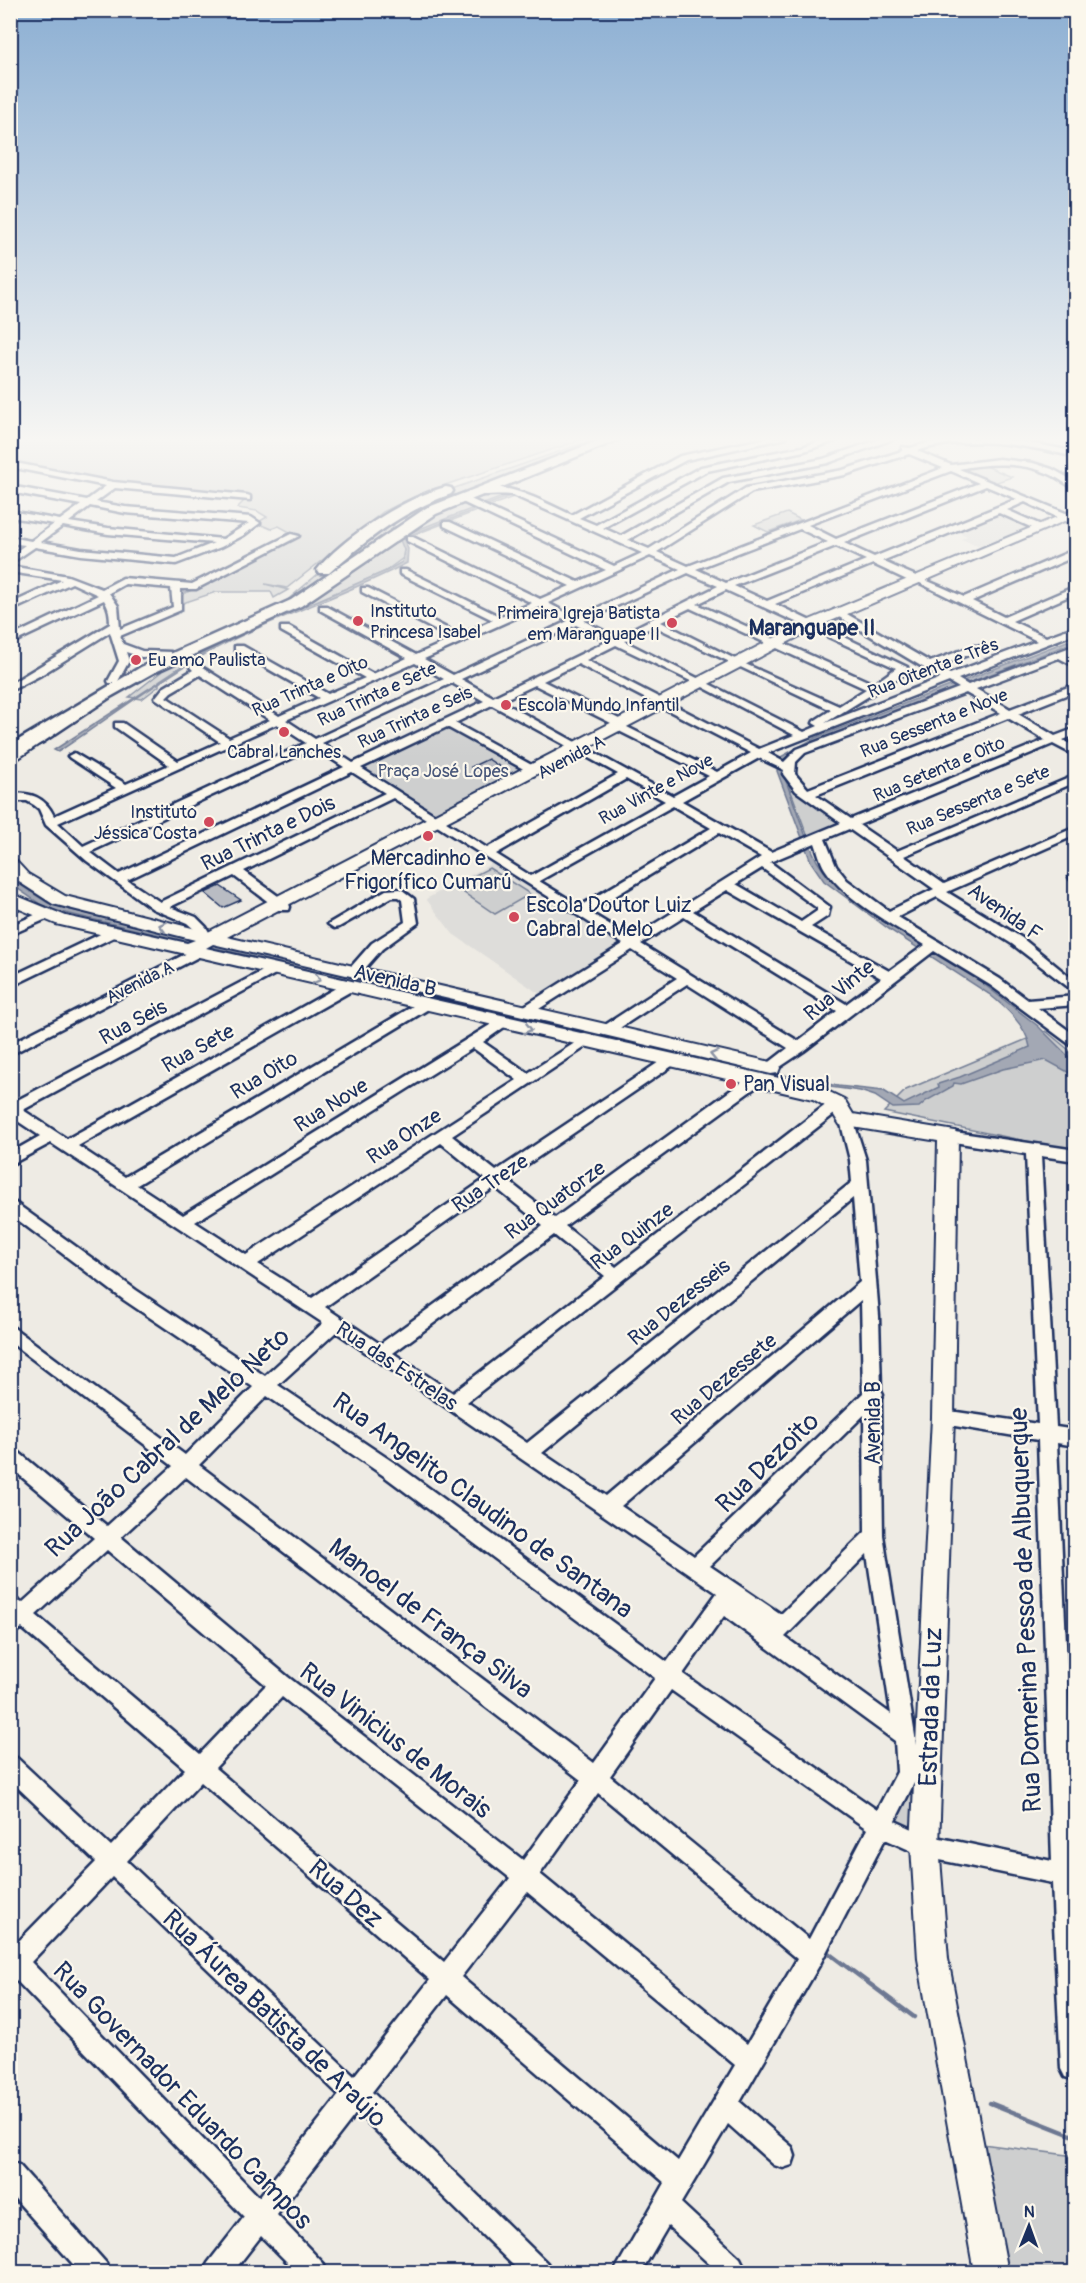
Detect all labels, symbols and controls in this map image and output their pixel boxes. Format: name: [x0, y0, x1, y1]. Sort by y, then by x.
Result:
place label: Instituto Princesa Isabel: [370, 600, 481, 644]
place label: Primeira Igreja Batista em Maranguape II: [497, 602, 660, 646]
marker: Instituto Princesa Isabel: [351, 614, 365, 628]
district label: Maranguape II: [749, 614, 875, 642]
marker: Primeira Igreja Batista em Maranguape II: [665, 616, 679, 630]
street label: Rua Oitenta e Três: [865, 633, 1002, 704]
place label: Eu amo Paulista: [148, 649, 266, 672]
street label: Rua Trinta e Oito: [249, 650, 372, 722]
marker: Eu amo Paulista: [129, 653, 143, 667]
street label: Rua Trinta e Sete: [314, 657, 440, 732]
street label: Rua Trinta e Seis: [354, 681, 476, 754]
street label: Rua Sessenta e Nove: [857, 683, 1011, 764]
place label: Escola Mundo Infantil: [518, 694, 679, 717]
marker: Escola Mundo Infantil: [499, 698, 513, 712]
marker: Cabral Lanches: [277, 725, 291, 739]
street label: Avenida A: [533, 730, 609, 785]
street label: Rua Setenta e Oito: [870, 731, 1009, 808]
place label: Cabral Lanches: [227, 741, 341, 764]
street label: Rua Vinte e Nove: [595, 748, 718, 830]
park label: Praça José Lopes: [377, 760, 509, 783]
street label: Rua Sessenta e Sete: [903, 760, 1053, 841]
street label: Rua Trinta e Dois: [197, 789, 340, 878]
place label: Instituto Jéssica Costa: [94, 801, 197, 845]
marker: Instituto Jéssica Costa: [202, 815, 216, 829]
marker: Mercadinho e Frigorífico Cumarú: [421, 829, 435, 843]
place label: Mercadinho e Frigorífico Cumarú: [344, 845, 512, 896]
street label: Avenida F: [962, 877, 1047, 948]
place label: Escola Doutor Luiz Cabral de Melo: [526, 892, 692, 943]
marker: Escola Doutor Luiz Cabral de Melo: [507, 910, 521, 924]
one-way arrow: [158, 921, 168, 934]
street label: Rua Vinte: [798, 953, 881, 1027]
street label: Avenida A: [102, 955, 178, 1009]
street label: Avenida B: [351, 958, 439, 1003]
one-way arrow: [312, 972, 322, 985]
street label: Rua Seis: [95, 993, 172, 1051]
street label: Rua Sete: [157, 1017, 240, 1079]
one-way arrow: [522, 1021, 532, 1034]
street label: Rua Oito: [226, 1045, 303, 1106]
one-way arrow: [709, 1049, 719, 1062]
place label: Pan Visual: [743, 1071, 830, 1098]
street label: Rua Nove: [289, 1072, 374, 1139]
marker: Pan Visual: [724, 1077, 738, 1091]
street label: Rua Onze: [362, 1102, 447, 1170]
street label: Rua Treze: [447, 1148, 534, 1219]
street label: Rua Quatorze: [500, 1154, 612, 1246]
street label: Rua Quinze: [585, 1196, 680, 1276]
street label: Rua Dezesseis: [623, 1252, 737, 1352]
street label: Rua das Estrelas: [331, 1316, 463, 1417]
street label: Rua João Cabral de Melo Neto: [39, 1321, 297, 1565]
street label: Rua Dezessete: [666, 1327, 783, 1431]
street label: Avenida B: [860, 1381, 887, 1465]
street label: Rua Angelito Claudino de Santana: [326, 1386, 639, 1626]
street label: Rua Dezoito: [709, 1405, 826, 1520]
street label: Rua Domerina Pessoa de Albuquerque: [1003, 1407, 1049, 1813]
street label: Manoel de França Silva: [322, 1532, 539, 1706]
street label: Estrada da Luz: [912, 1627, 950, 1787]
street label: Rua Vinicius de Morais: [293, 1656, 498, 1826]
street label: Rua Dez: [301, 1853, 389, 1935]
street label: Rua Áurea Batista de Araújo: [155, 1903, 393, 2134]
street label: Rua Governador Eduardo Campos: [46, 1955, 319, 2237]
north arrow: [999, 2196, 1059, 2256]
text: N: [1024, 2202, 1035, 2222]

